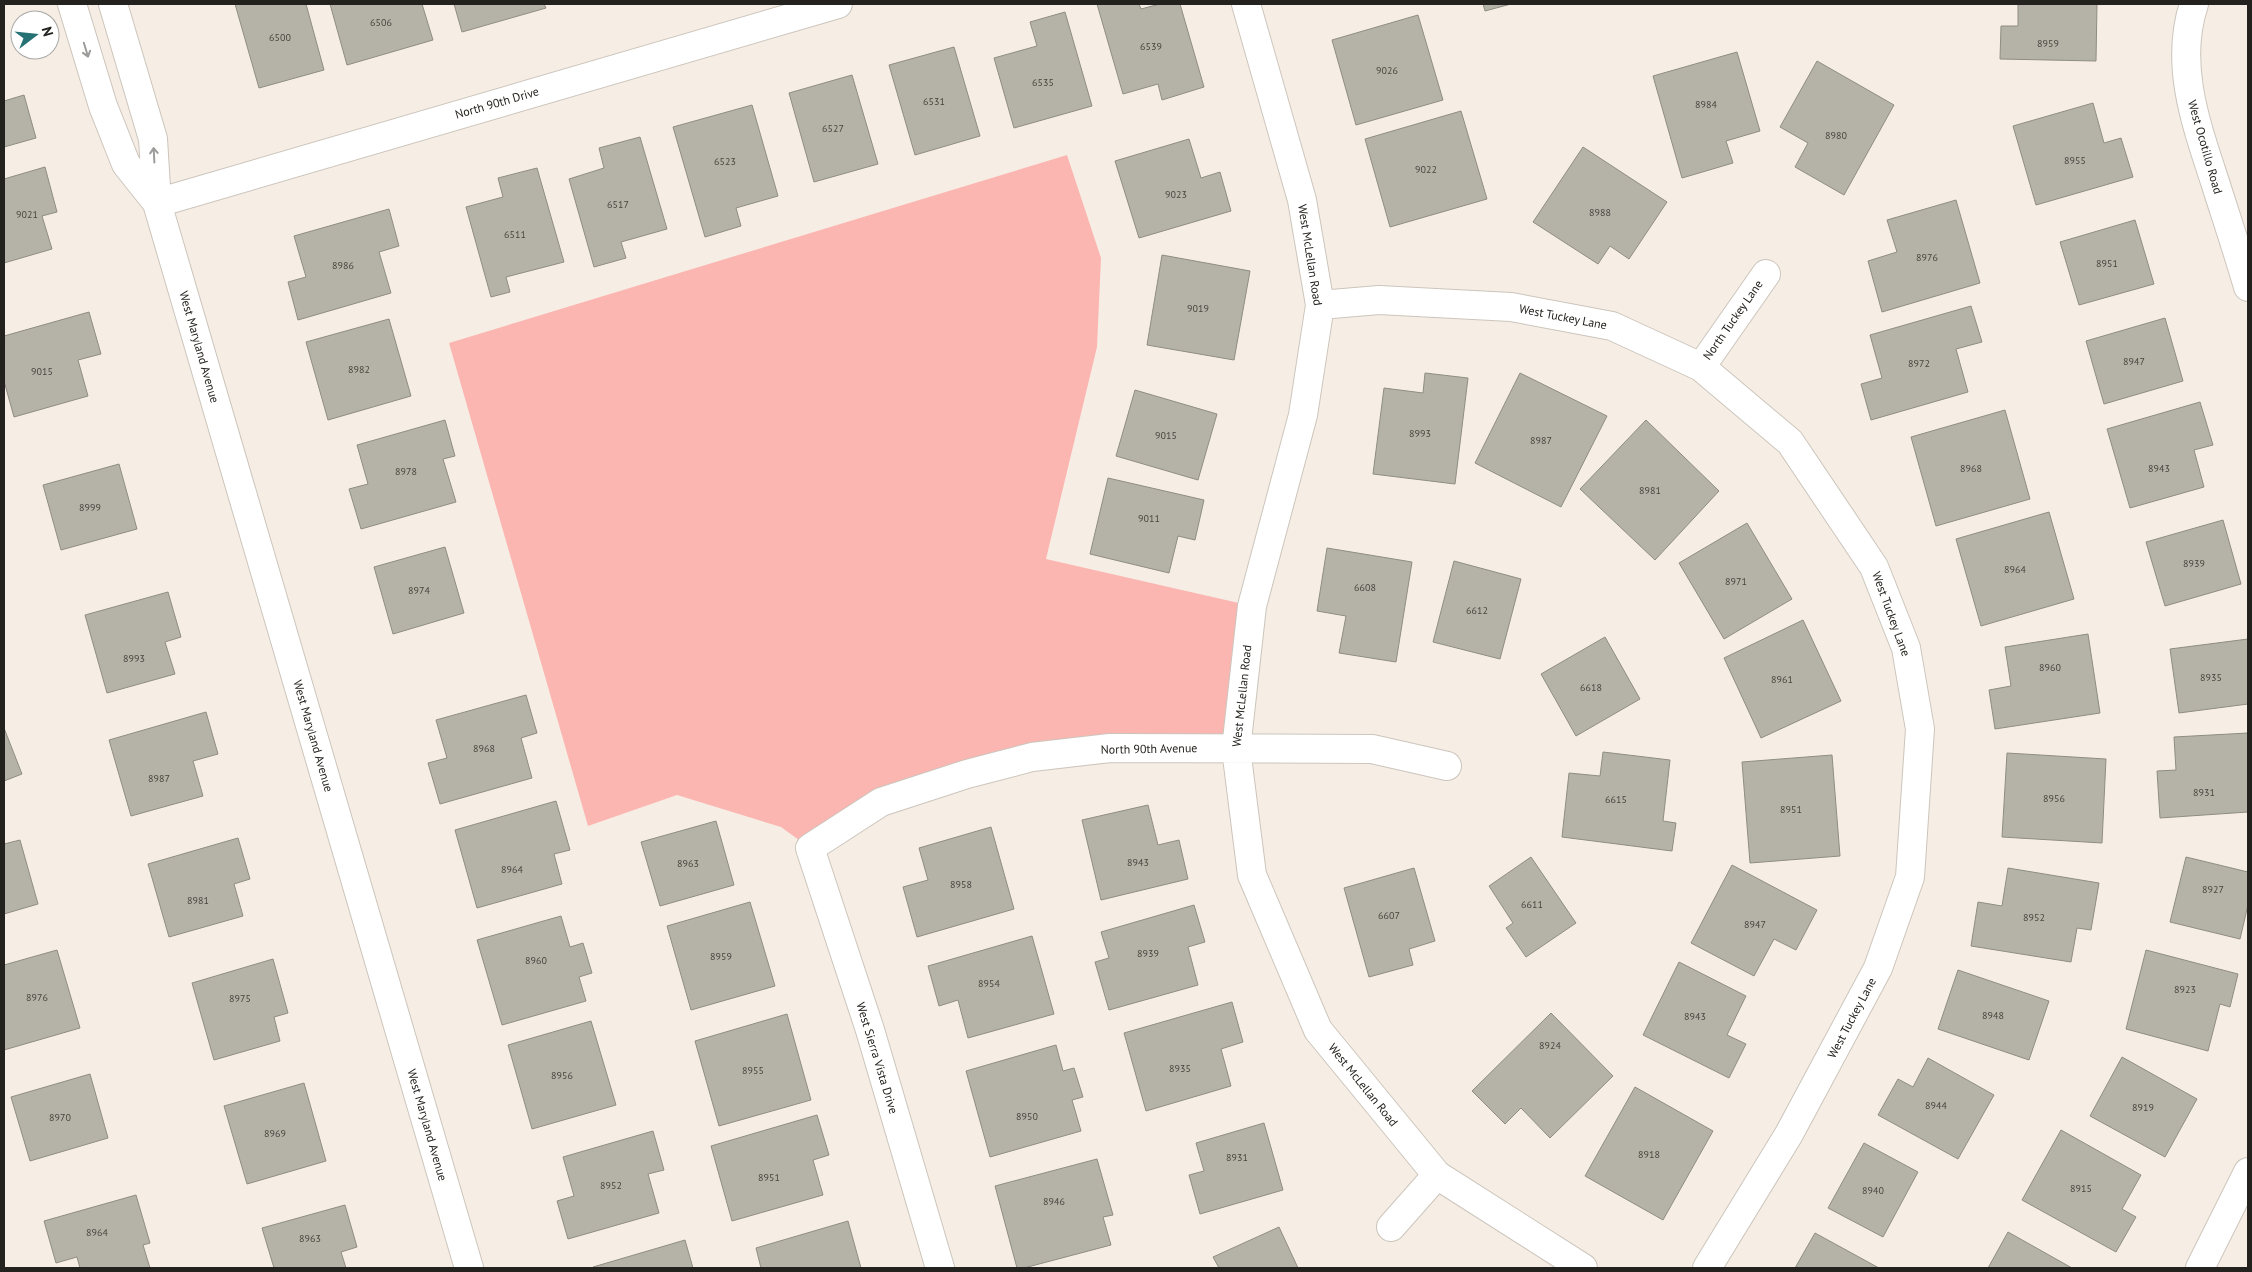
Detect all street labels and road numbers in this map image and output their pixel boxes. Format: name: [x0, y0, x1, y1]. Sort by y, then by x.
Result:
street label: North 90th Drive: [453, 83, 541, 122]
street label: West Ocotillo Road: [2185, 98, 2226, 196]
street label: West McLellan Road: [1295, 203, 1326, 307]
street label: North Tuckey Lane: [1699, 277, 1766, 363]
street label: West Maryland Avenue: [176, 289, 223, 405]
street label: West Tuckey Lane: [1518, 301, 1608, 332]
street label: West Tuckey Lane: [1869, 569, 1914, 658]
street label: West McLellan Road: [1229, 644, 1254, 748]
street label: West Maryland Avenue: [290, 678, 337, 794]
street label: North 90th Avenue: [1100, 740, 1198, 757]
street label: West Tuckey Lane: [1824, 975, 1879, 1061]
street label: West Sierra Vista Drive: [853, 1000, 902, 1115]
street label: West McLellan Road: [1325, 1040, 1401, 1129]
street label: West Maryland Avenue: [404, 1067, 451, 1183]

